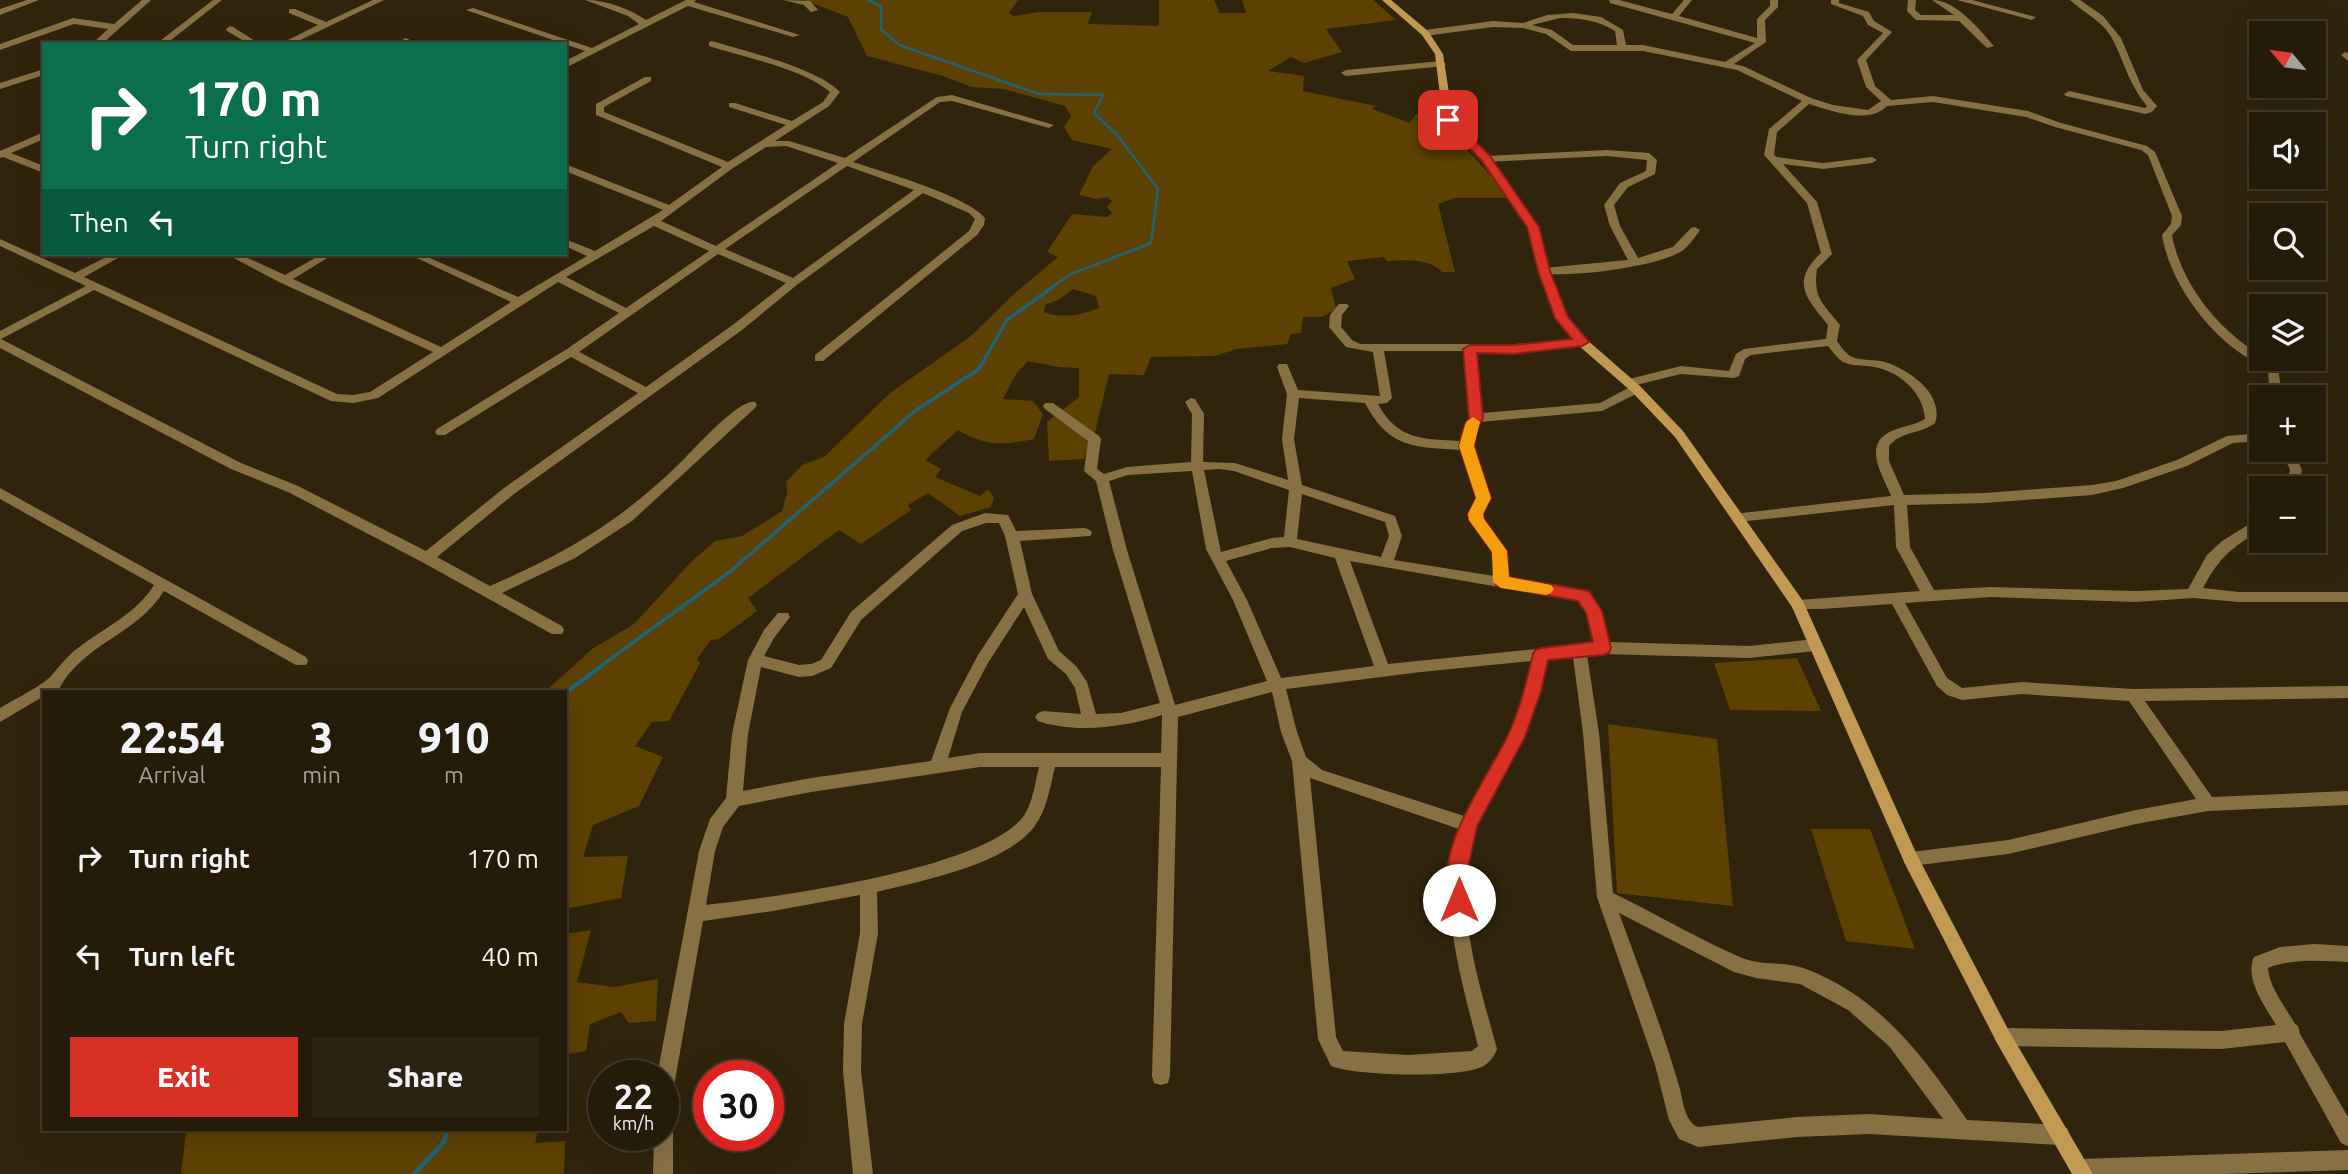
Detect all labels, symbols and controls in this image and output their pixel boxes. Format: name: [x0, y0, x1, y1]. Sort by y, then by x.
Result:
north arrow: [2249, 21, 2326, 98]
map controls: [2249, 21, 2326, 553]
icon: right: [70, 70, 161, 161]
text: 170 m: [185, 70, 322, 125]
pin: [1418, 90, 1478, 150]
icon: arrive: [1429, 101, 1467, 139]
button: sound: [2249, 112, 2326, 189]
text: Turn right: [185, 128, 327, 164]
icon: left: [143, 203, 181, 241]
button: search: [2249, 203, 2326, 280]
text: Then: [70, 208, 129, 237]
button: layers: [2249, 294, 2326, 371]
button: +: [2249, 385, 2326, 462]
button: −: [2249, 476, 2326, 553]
text: 22:54: [120, 714, 225, 761]
text: 3: [310, 714, 333, 761]
text: 910: [418, 714, 489, 761]
text: Arrival: [139, 762, 206, 787]
text: min: [302, 762, 341, 787]
text: m: [444, 762, 464, 787]
icon: right: [70, 839, 108, 877]
text: Turn right: [129, 844, 250, 873]
text: 170 m: [467, 844, 539, 873]
position arrow: [1422, 863, 1496, 937]
icon: left: [70, 937, 108, 975]
text: Turn left: [129, 942, 235, 971]
text: 40 m: [481, 942, 539, 971]
button: Exit: [70, 1037, 298, 1117]
button: Share: [312, 1037, 539, 1117]
speed limit sign: 30: [693, 1060, 784, 1151]
text: 22: [614, 1076, 653, 1116]
text: km/h: [613, 1113, 654, 1133]

